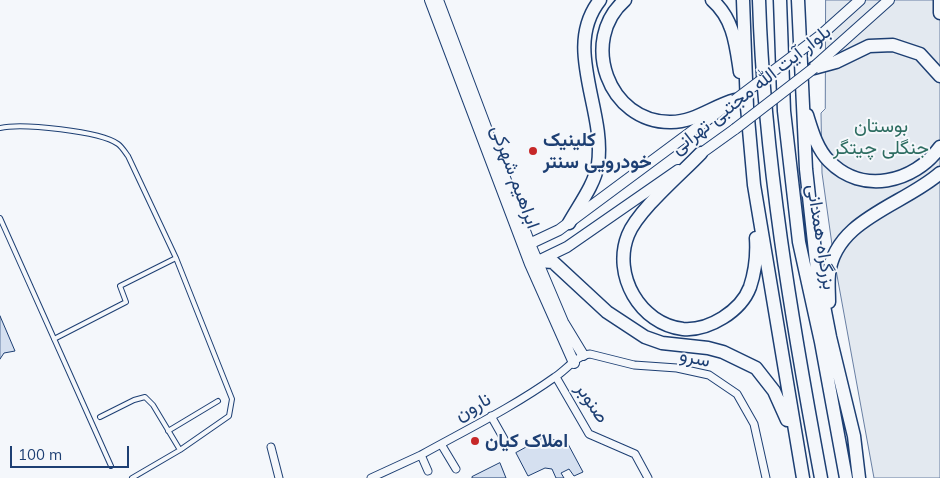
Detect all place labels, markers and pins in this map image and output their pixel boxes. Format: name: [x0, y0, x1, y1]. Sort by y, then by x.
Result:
place label: کلینیک خودرویی سنتر: [543, 129, 652, 173]
marker: کلینیک خودرویی سنتر: [527, 145, 539, 157]
place label: املاک کیان: [485, 430, 568, 452]
marker: املاک کیان: [469, 435, 481, 447]

